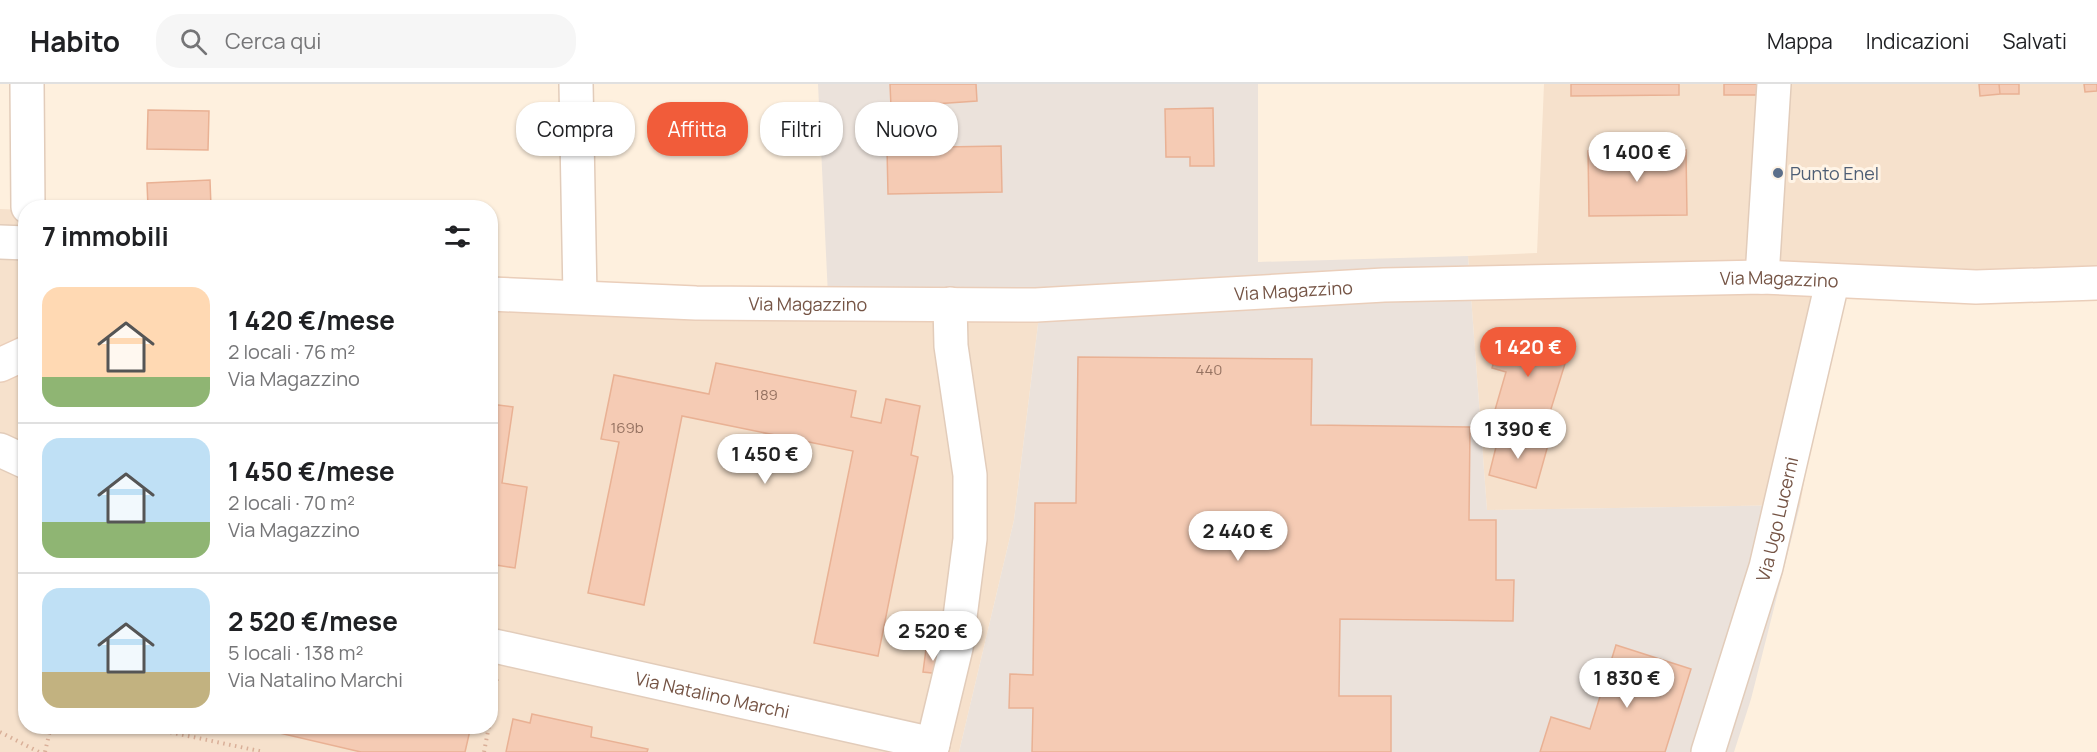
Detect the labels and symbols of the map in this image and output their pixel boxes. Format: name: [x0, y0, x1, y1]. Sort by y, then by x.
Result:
pin: 1 400 €: [1582, 132, 1692, 183]
place label: Punto Enel: [1790, 161, 1879, 185]
marker: Punto Enel: [1771, 166, 1785, 180]
street label: Via Magazzino: [1720, 265, 1839, 293]
street label: Via Magazzino: [1233, 275, 1353, 306]
street label: Via Magazzino: [748, 291, 867, 316]
pin: 1 420 €: [1473, 327, 1583, 378]
house number: 440: [1196, 359, 1223, 380]
house number: 189: [754, 384, 778, 405]
pin: 1 390 €: [1463, 409, 1573, 460]
house number: 169b: [610, 417, 644, 438]
pin: 1 450 €: [710, 434, 820, 485]
street label: Via Ugo Lucerni: [1750, 454, 1803, 585]
pin: 2 440 €: [1183, 511, 1293, 562]
pin: 2 520 €: [878, 611, 988, 662]
pin: 1 830 €: [1572, 658, 1682, 709]
street label: Via Natalino Marchi: [633, 666, 792, 724]

